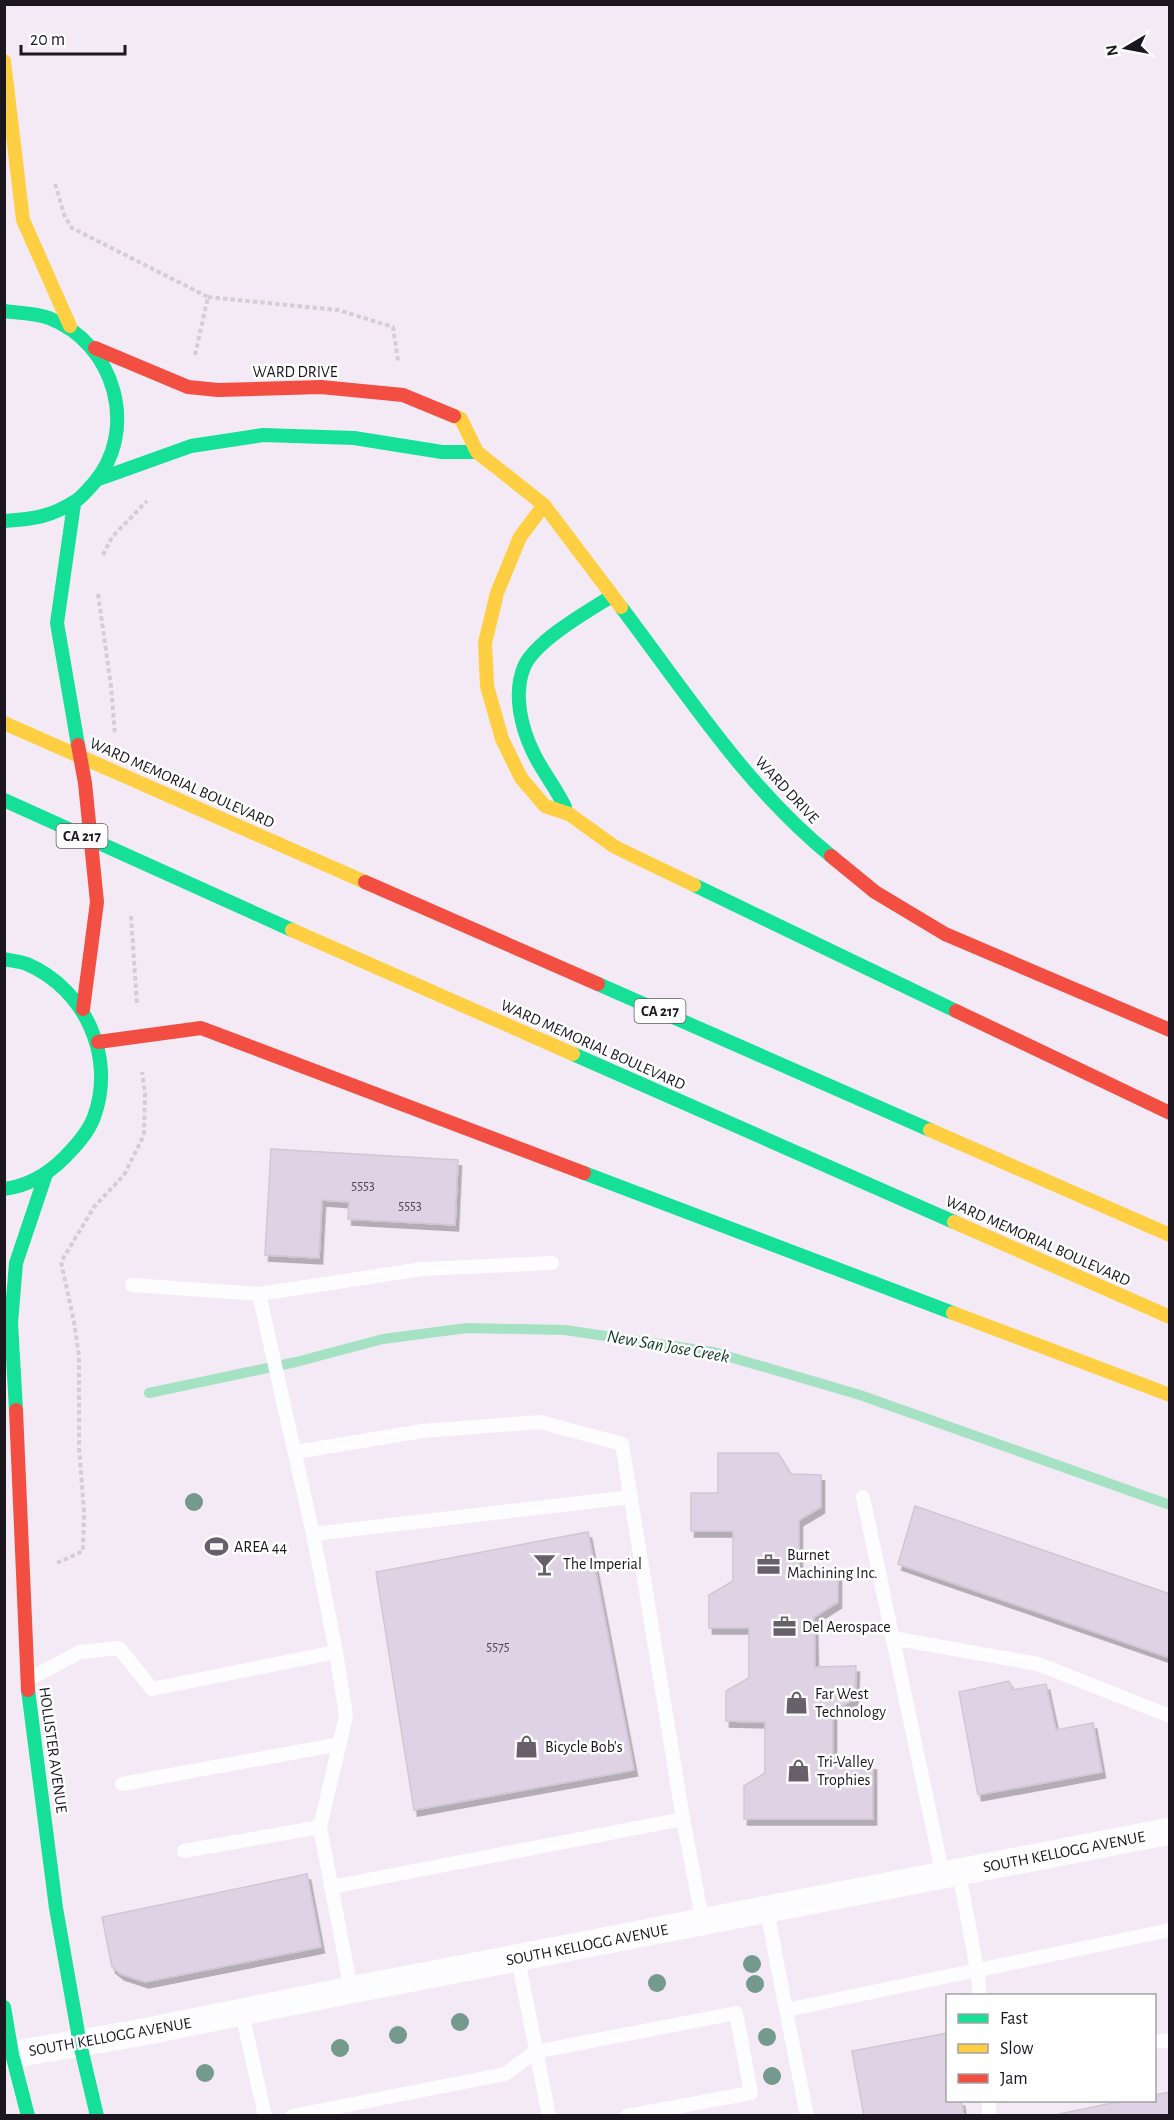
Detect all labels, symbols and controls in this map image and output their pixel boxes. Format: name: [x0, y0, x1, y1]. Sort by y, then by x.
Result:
scale bar: [21, 18, 124, 56]
north arrow: [1096, 18, 1156, 78]
text: 20 m: [30, 31, 65, 49]
text: N: [1103, 44, 1121, 57]
street label: WARD DRIVE: [252, 364, 338, 380]
street label: WARD MEMORIAL BOULEVARD: [87, 735, 277, 831]
street label: WARD DRIVE: [752, 753, 822, 827]
road number: CA 217: [56, 824, 107, 848]
street label: WARD MEMORIAL BOULEVARD: [498, 997, 688, 1093]
road number: CA 217: [634, 999, 686, 1023]
house number: 5553: [351, 1179, 375, 1193]
street label: WARD MEMORIAL BOULEVARD: [943, 1193, 1133, 1289]
house number: 5553: [398, 1199, 422, 1213]
water label: New San Jose Creek: [605, 1327, 731, 1367]
sports icon: AREA 44: [203, 1534, 229, 1560]
place label: AREA 44: [234, 1539, 287, 1555]
place label: Burnet Machining Inc.: [787, 1547, 878, 1581]
bar icon: The Imperial: [532, 1551, 558, 1577]
office icon: Burnet Machining Inc.: [756, 1551, 782, 1577]
place label: The Imperial: [563, 1556, 642, 1572]
office icon: Del Aerospace: [771, 1614, 797, 1640]
place label: Del Aerospace: [802, 1619, 891, 1635]
house number: 5575: [486, 1640, 510, 1654]
street label: HOLLISTER AVENUE: [36, 1686, 70, 1814]
place label: Far West Technology: [815, 1686, 886, 1721]
shop icon: Far West Technology: [784, 1690, 810, 1716]
shop icon: Bicycle Bob's: [514, 1734, 540, 1760]
place label: Bicycle Bob's: [545, 1739, 623, 1756]
place label: Tri-Valley Trophies: [817, 1754, 874, 1788]
shop icon: Tri-Valley Trophies: [786, 1758, 812, 1784]
street label: SOUTH KELLOGG AVENUE: [982, 1828, 1147, 1876]
street label: SOUTH KELLOGG AVENUE: [505, 1921, 670, 1969]
legend: [946, 1994, 1156, 2102]
text: Fast: [1000, 2010, 1028, 2028]
street label: SOUTH KELLOGG AVENUE: [28, 2015, 193, 2059]
text: Slow: [1000, 2040, 1033, 2058]
text: Jam: [1000, 2070, 1028, 2088]

